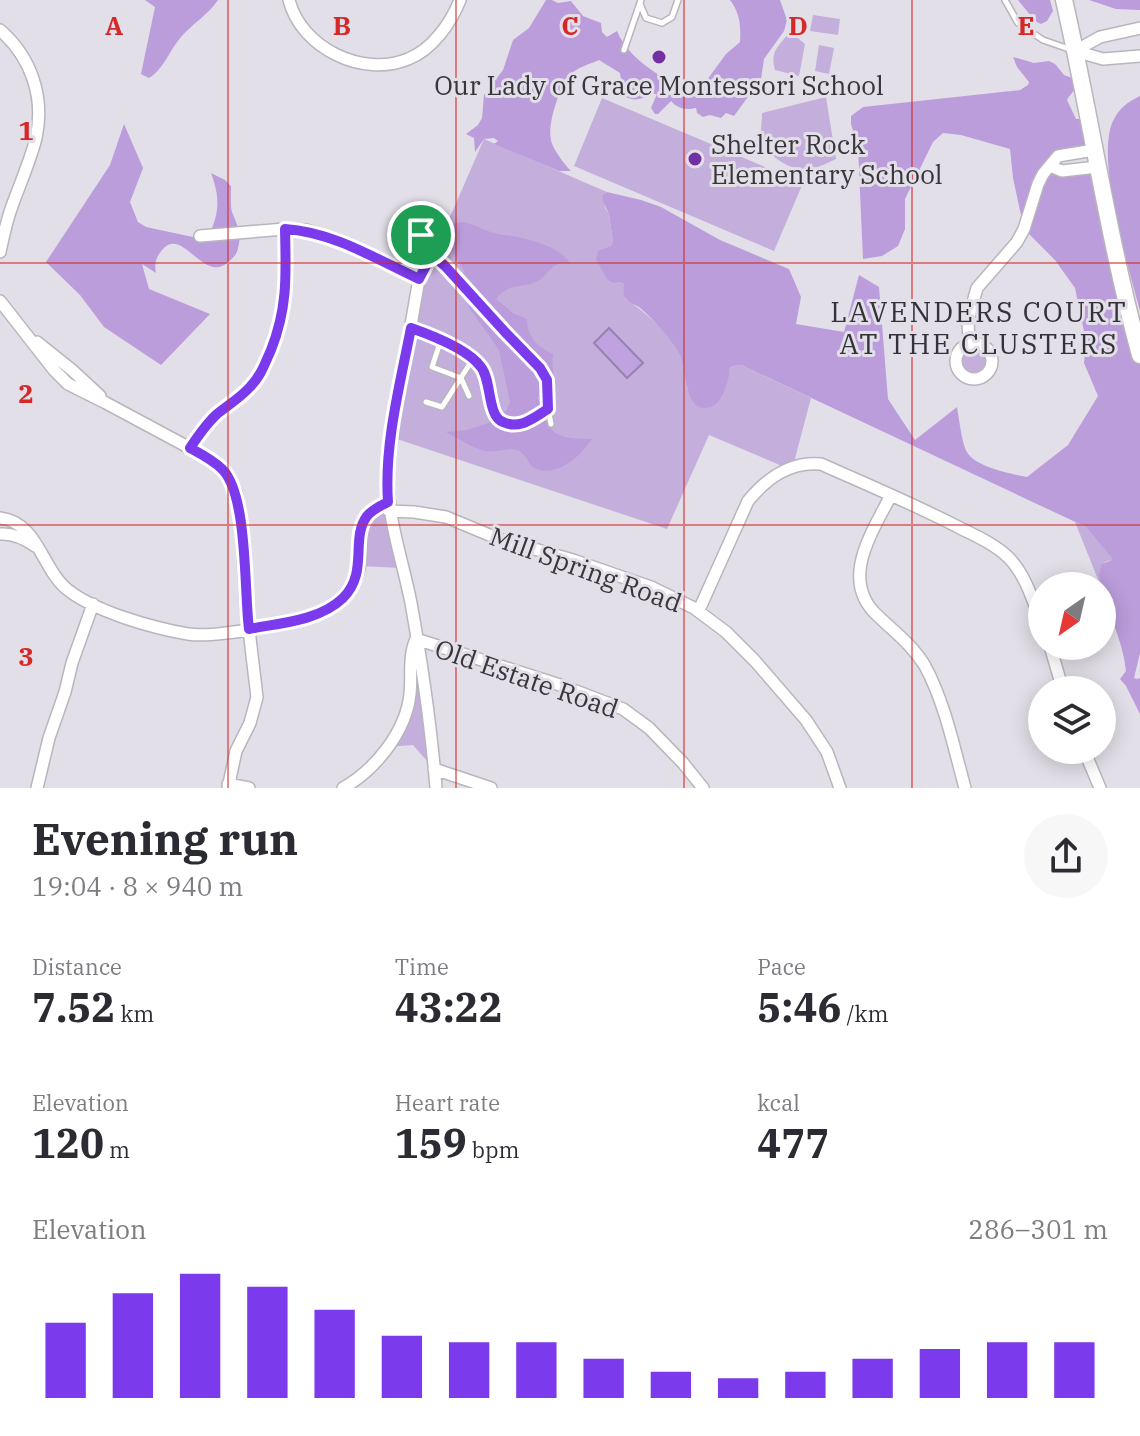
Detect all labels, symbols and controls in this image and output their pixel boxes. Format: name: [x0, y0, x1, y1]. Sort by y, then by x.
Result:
text: A: [105, 8, 123, 42]
text: B: [333, 8, 351, 42]
text: C: [561, 8, 579, 42]
text: D: [788, 8, 808, 42]
text: E: [1017, 8, 1035, 42]
marker: Our Lady of Grace Montessori School: [650, 48, 668, 66]
place label: Our Lady of Grace Montessori School: [434, 68, 884, 102]
text: 1: [18, 113, 34, 147]
place label: Shelter Rock Elementary School: [711, 127, 943, 191]
marker: Shelter Rock Elementary School: [686, 150, 704, 168]
pin: [387, 201, 455, 269]
icon: arrive: [399, 213, 443, 257]
district label: LAVENDERS COURT AT THE CLUSTERS: [830, 293, 1128, 362]
text: 2: [18, 376, 34, 410]
street label: Mill Spring Road: [485, 518, 687, 620]
north arrow: [1028, 572, 1116, 660]
map controls: [1028, 572, 1116, 764]
street label: Old Estate Road: [431, 631, 623, 725]
text: 3: [18, 639, 34, 673]
button: layers: [1028, 676, 1116, 764]
text: Evening run: [32, 810, 298, 867]
button: share: [1024, 814, 1108, 898]
text: 19:04 · 8 × 940 m: [32, 869, 243, 903]
text: Distance: [32, 952, 122, 981]
text: Time: [395, 952, 449, 981]
text: Pace: [757, 952, 806, 981]
text: 7.52: [32, 981, 115, 1033]
text: 43:22: [395, 981, 503, 1033]
text: 5:46: [757, 981, 841, 1033]
text: km: [115, 999, 154, 1028]
text: /km: [841, 999, 888, 1028]
text: Elevation: [32, 1088, 129, 1117]
text: Heart rate: [395, 1088, 500, 1117]
text: kcal: [757, 1088, 800, 1117]
text: 120: [32, 1117, 104, 1169]
text: 159: [395, 1117, 467, 1169]
text: 477: [757, 1117, 829, 1169]
text: m: [104, 1135, 130, 1164]
text: bpm: [467, 1135, 519, 1164]
text: Elevation: [32, 1212, 147, 1246]
text: 286–301 m: [968, 1212, 1108, 1246]

